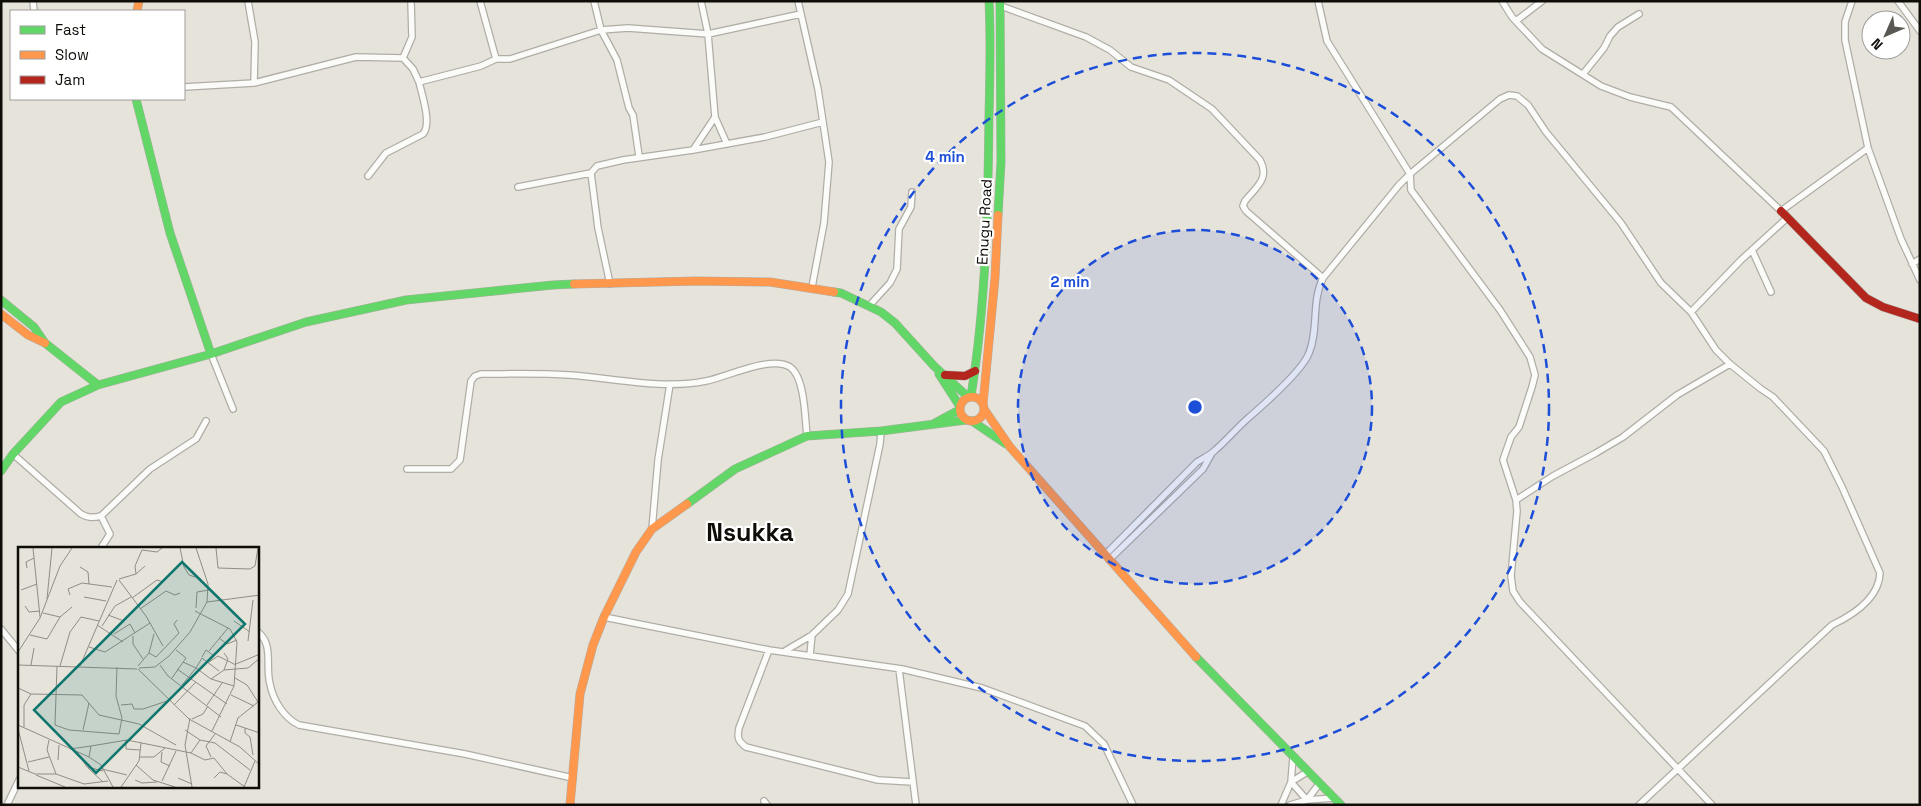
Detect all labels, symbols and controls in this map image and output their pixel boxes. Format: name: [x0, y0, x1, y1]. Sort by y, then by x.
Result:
legend: [10, 10, 185, 100]
north arrow: [1861, 10, 1911, 60]
text: Fast: [55, 20, 86, 39]
text: N: [1867, 35, 1886, 54]
text: Slow: [55, 45, 89, 64]
text: Jam: [55, 70, 85, 89]
text: 4 min: [925, 147, 965, 166]
street label: Enugu Road: [972, 178, 996, 266]
text: 2 min: [1051, 272, 1089, 291]
centre of rings: [1186, 398, 1204, 416]
district label: Nsukka: [706, 516, 794, 548]
inset map: [18, 547, 259, 788]

